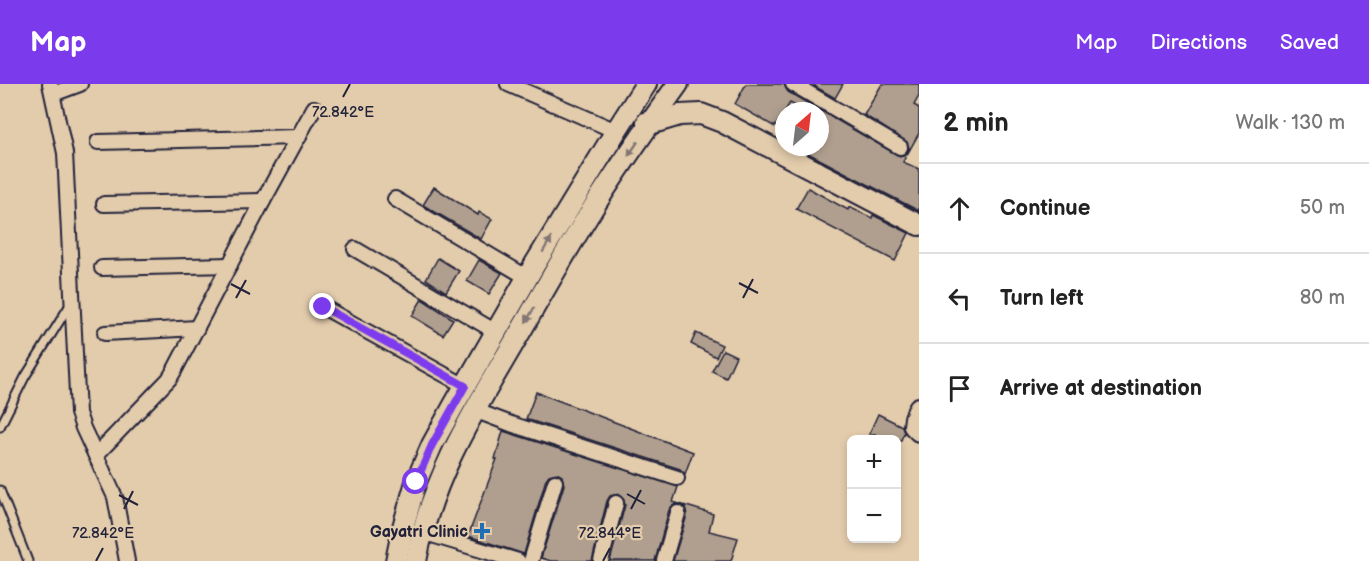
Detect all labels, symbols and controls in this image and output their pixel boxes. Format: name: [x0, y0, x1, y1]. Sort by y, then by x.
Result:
text: Map: [30, 26, 86, 59]
text: Map: [1075, 30, 1118, 55]
text: Directions: [1151, 30, 1247, 55]
text: Saved: [1280, 30, 1339, 55]
north arrow: [775, 102, 829, 156]
text: 72.842°E: [312, 103, 374, 122]
text: 2 min: [943, 108, 1009, 139]
text: Walk · 130 m: [1236, 111, 1345, 135]
one-way arrow: [627, 141, 638, 158]
icon: ahead: [943, 192, 976, 225]
text: Continue: [1000, 195, 1090, 222]
text: 50 m: [1300, 196, 1345, 220]
one-way arrow: [542, 236, 552, 253]
icon: left: [943, 282, 976, 315]
text: Turn left: [1000, 285, 1084, 312]
text: 80 m: [1300, 286, 1345, 310]
route end: [309, 293, 335, 319]
one-way arrow: [524, 307, 535, 323]
icon: arrive: [943, 372, 976, 405]
text: Arrive at destination: [1000, 375, 1202, 402]
map controls: [847, 435, 901, 543]
button: +: [847, 435, 901, 489]
route start: [402, 468, 428, 494]
button: −: [847, 489, 901, 543]
marker: Gayatri Clinic: [473, 522, 491, 540]
place label: Gayatri Clinic: [370, 523, 468, 542]
text: 72.842°E: [72, 524, 134, 543]
text: 72.844°E: [579, 524, 641, 543]

